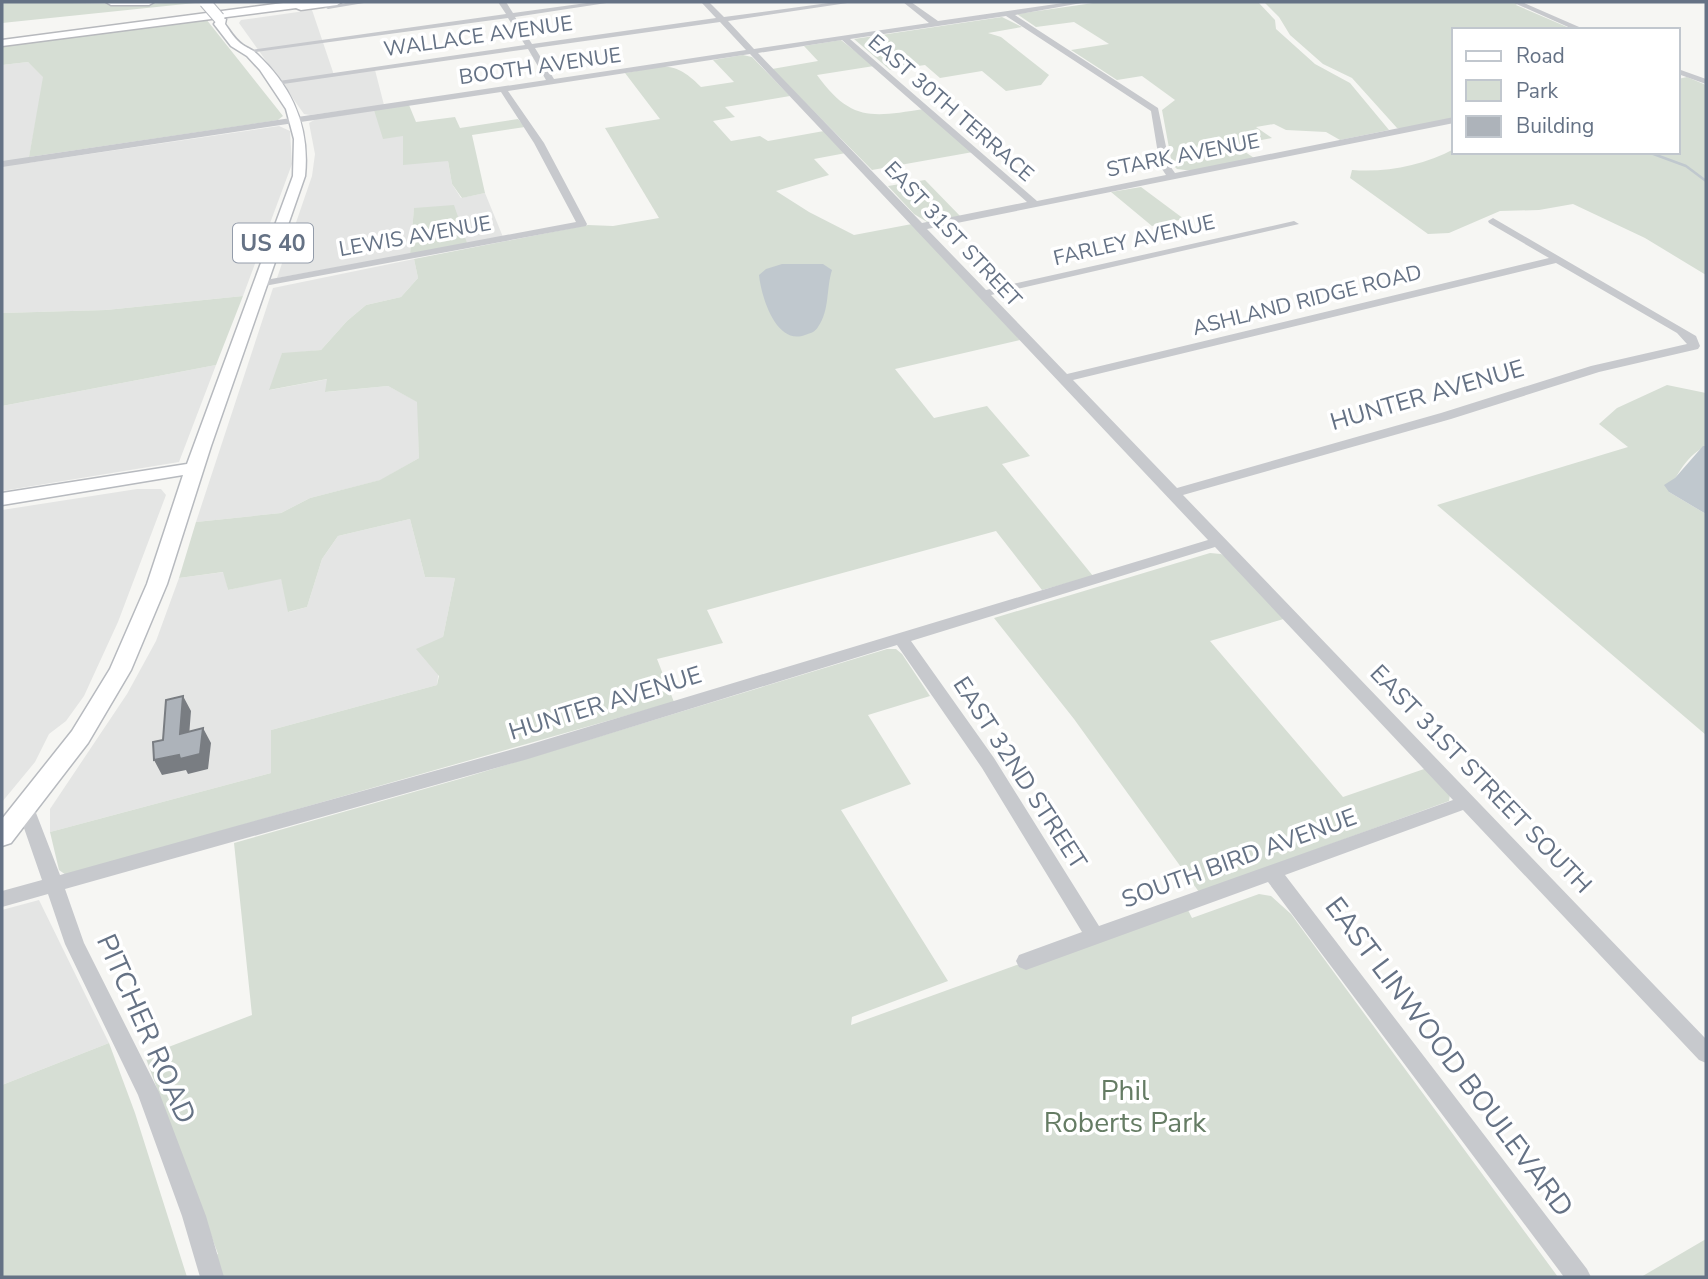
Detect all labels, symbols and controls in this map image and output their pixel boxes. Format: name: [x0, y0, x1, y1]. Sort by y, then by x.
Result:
street label: WALLACE AVENUE: [382, 9, 574, 63]
street label: EAST 30TH TERRACE: [862, 28, 1040, 188]
legend: [1452, 28, 1680, 154]
street label: BOOTH AVENUE: [457, 41, 623, 91]
text: Road: [1516, 42, 1565, 70]
text: Park: [1516, 77, 1558, 105]
text: Building: [1516, 112, 1594, 140]
street label: STARK AVENUE: [1104, 126, 1262, 184]
street label: EAST 31ST STREET: [878, 155, 1028, 313]
street label: FARLEY AVENUE: [1050, 208, 1218, 272]
street label: LEWIS AVENUE: [337, 209, 493, 263]
road number: US 40: [233, 224, 313, 262]
street label: ASHLAND RIDGE ROAD: [1189, 258, 1425, 342]
street label: HUNTER AVENUE: [1326, 352, 1528, 438]
street label: HUNTER AVENUE: [505, 658, 705, 748]
street label: EAST 31ST STREET SOUTH: [1363, 658, 1599, 900]
street label: EAST 32ND STREET: [946, 671, 1095, 876]
street label: SOUTH BIRD AVENUE: [1117, 801, 1361, 915]
street label: EAST LINWOOD BOULEVARD: [1316, 889, 1582, 1225]
street label: PITCHER ROAD: [87, 928, 205, 1130]
park label: Phil Roberts Park: [1044, 1072, 1207, 1142]

